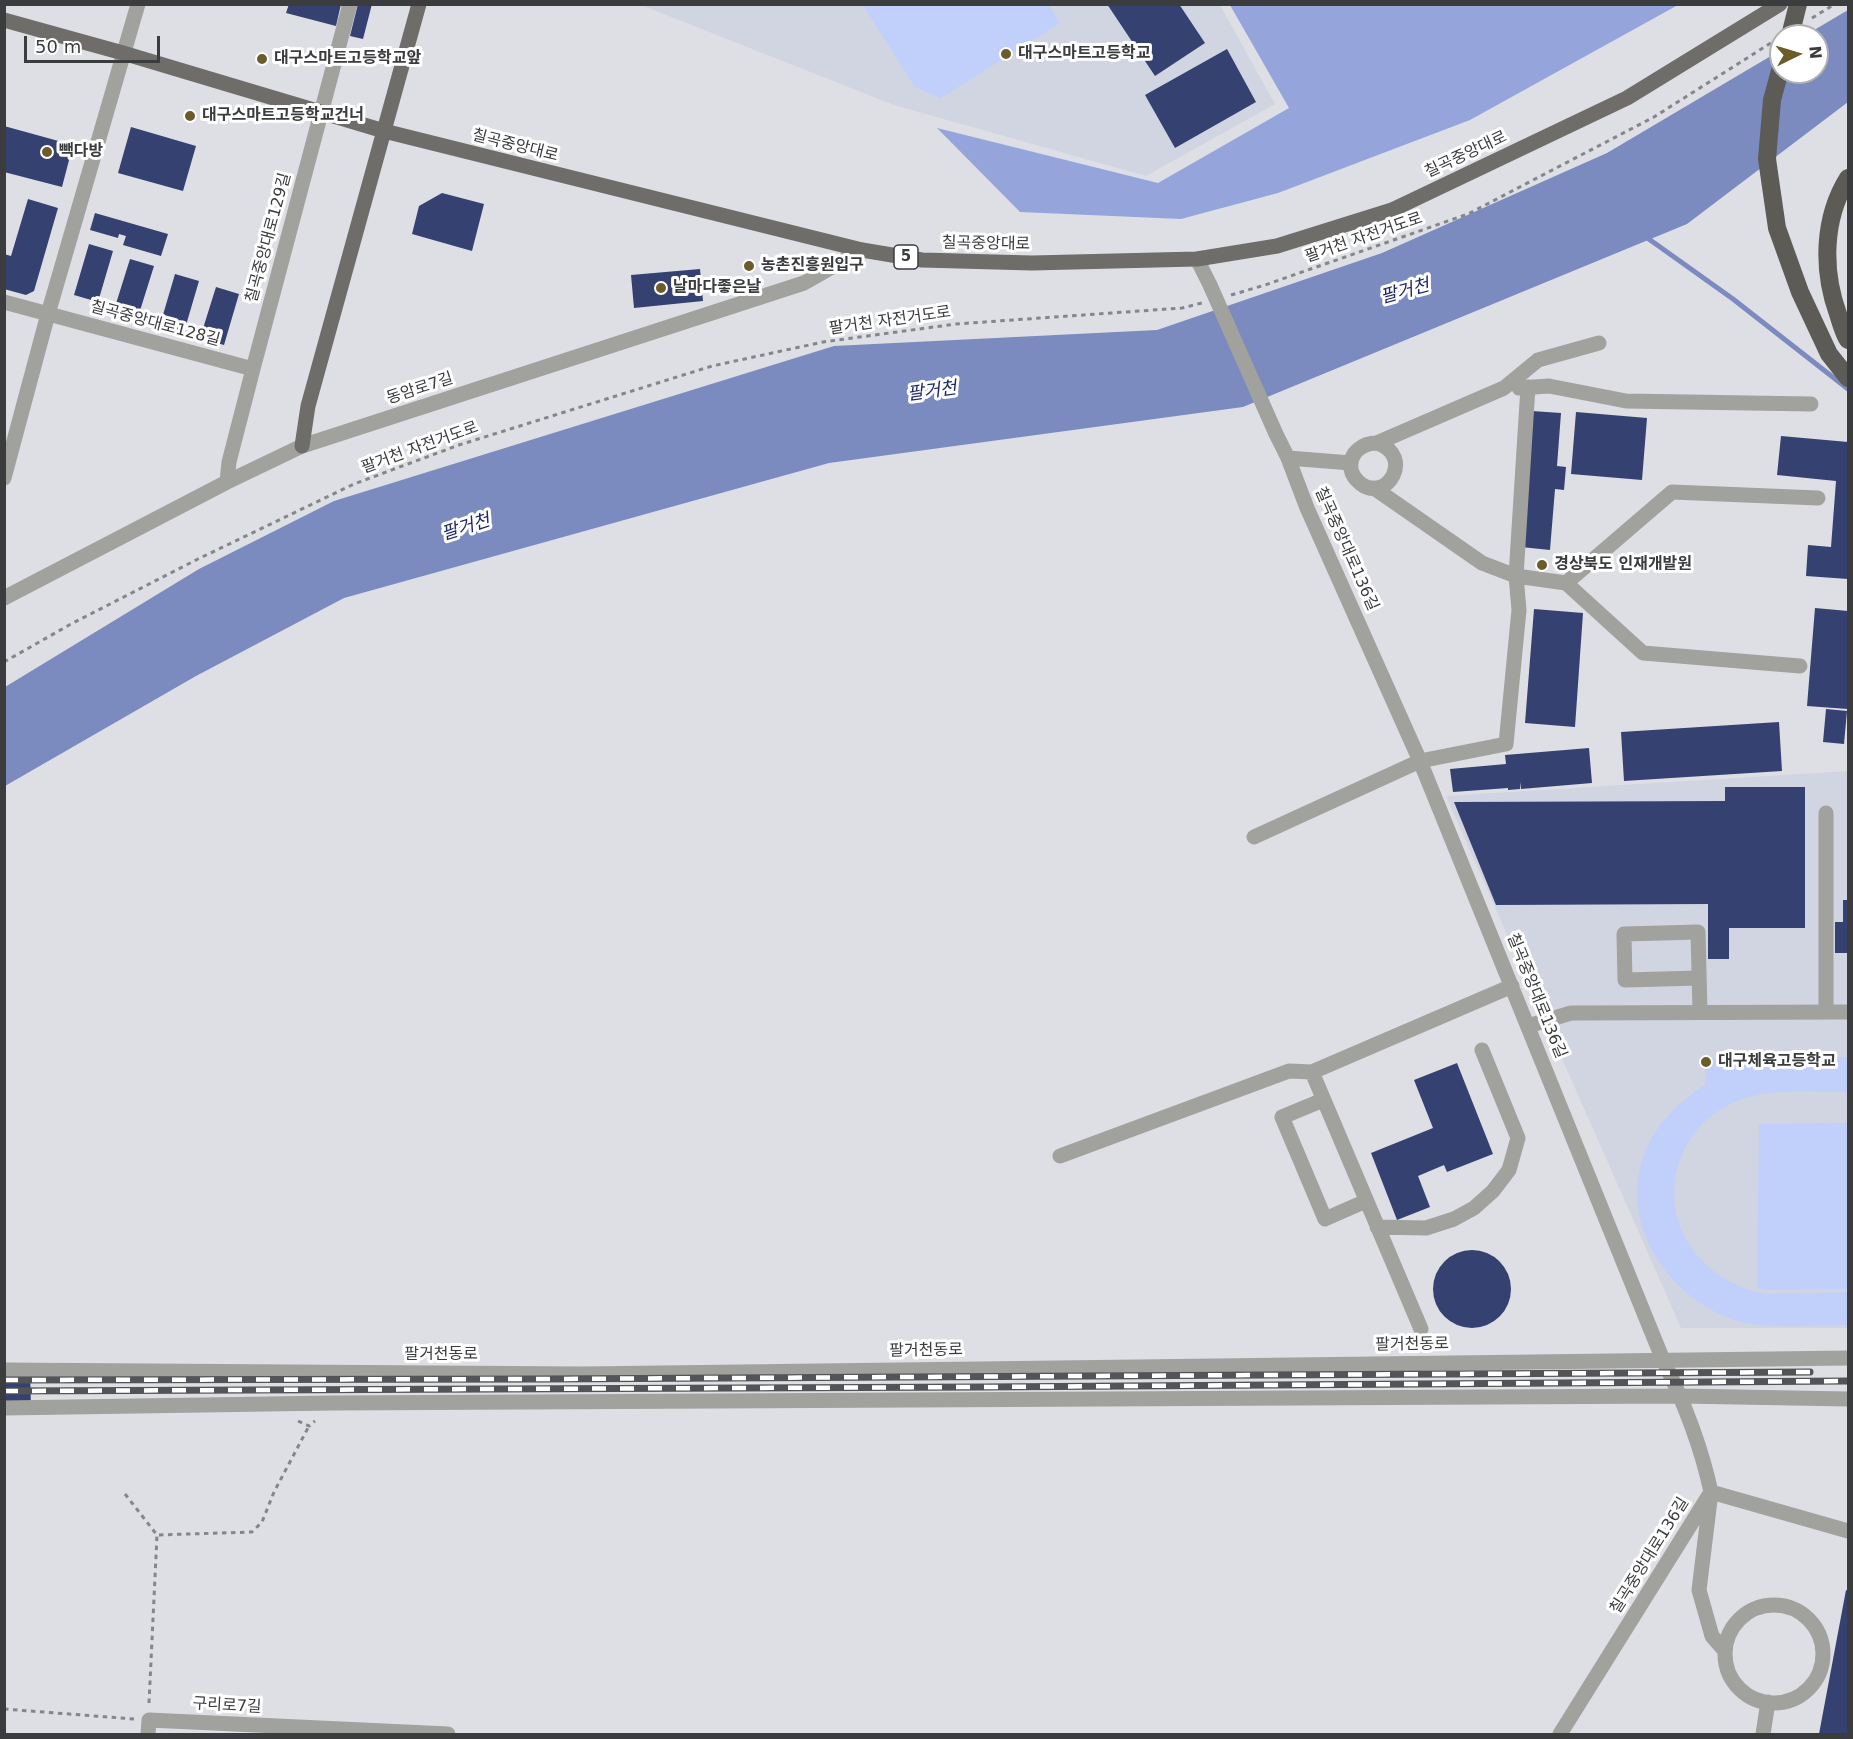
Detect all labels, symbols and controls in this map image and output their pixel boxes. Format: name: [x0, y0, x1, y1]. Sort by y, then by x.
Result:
scale bar: [27, 24, 164, 62]
north arrow: [1769, 24, 1829, 84]
text: 50 m: [35, 36, 81, 57]
place label: 대구스마트고등학교: [1018, 44, 1150, 64]
text: N: [1805, 45, 1825, 60]
marker: 대구스마트고등학교: [999, 47, 1013, 61]
place label: 대구스마트고등학교앞: [274, 49, 421, 69]
marker: 대구스마트고등학교앞: [255, 52, 269, 66]
place label: 대구스마트고등학교건너: [202, 106, 364, 126]
marker: 대구스마트고등학교건너: [183, 109, 197, 123]
street label: 칠곡중앙대로: [470, 126, 560, 166]
street label: 칠곡중앙대로: [1422, 128, 1510, 182]
place label: 빽다방: [59, 142, 103, 162]
marker: 빽다방: [40, 145, 54, 159]
street label: 칠곡중앙대로129길: [242, 171, 296, 305]
street label: 팔거천 자전거도로: [1303, 209, 1425, 267]
street label: 칠곡중앙대로: [942, 234, 1030, 254]
road number: 5: [894, 245, 918, 269]
place label: 농촌진흥원입구: [761, 256, 864, 276]
marker: 농촌진흥원입구: [742, 259, 756, 273]
water label: 팔거천: [1378, 275, 1432, 309]
place label: 날마다좋은날: [673, 278, 761, 298]
marker: 날마다좋은날: [654, 281, 668, 295]
street label: 칠곡중앙대로128길: [88, 297, 222, 351]
street label: 팔거천 자전거도로: [828, 303, 952, 339]
street label: 동암로7길: [384, 369, 456, 409]
water label: 팔거천: [906, 378, 958, 406]
street label: 팔거천 자전거도로: [359, 418, 481, 478]
street label: 칠곡중앙대로136길: [1310, 484, 1382, 614]
water label: 팔거천: [439, 510, 493, 546]
place label: 경상북도 인재개발원: [1554, 555, 1692, 575]
marker: 경상북도 인재개발원: [1535, 558, 1549, 572]
street label: 칠곡중앙대로136길: [1502, 930, 1570, 1062]
place label: 대구체육고등학교: [1718, 1052, 1836, 1072]
marker: 대구체육고등학교: [1699, 1055, 1713, 1069]
street label: 팔거천동로: [1375, 1335, 1449, 1355]
street label: 팔거천동로: [889, 1341, 963, 1361]
street label: 팔거천동로: [404, 1345, 478, 1365]
street label: 칠곡중앙대로136길: [1606, 1494, 1694, 1618]
street label: 구리로7길: [192, 1695, 262, 1717]

